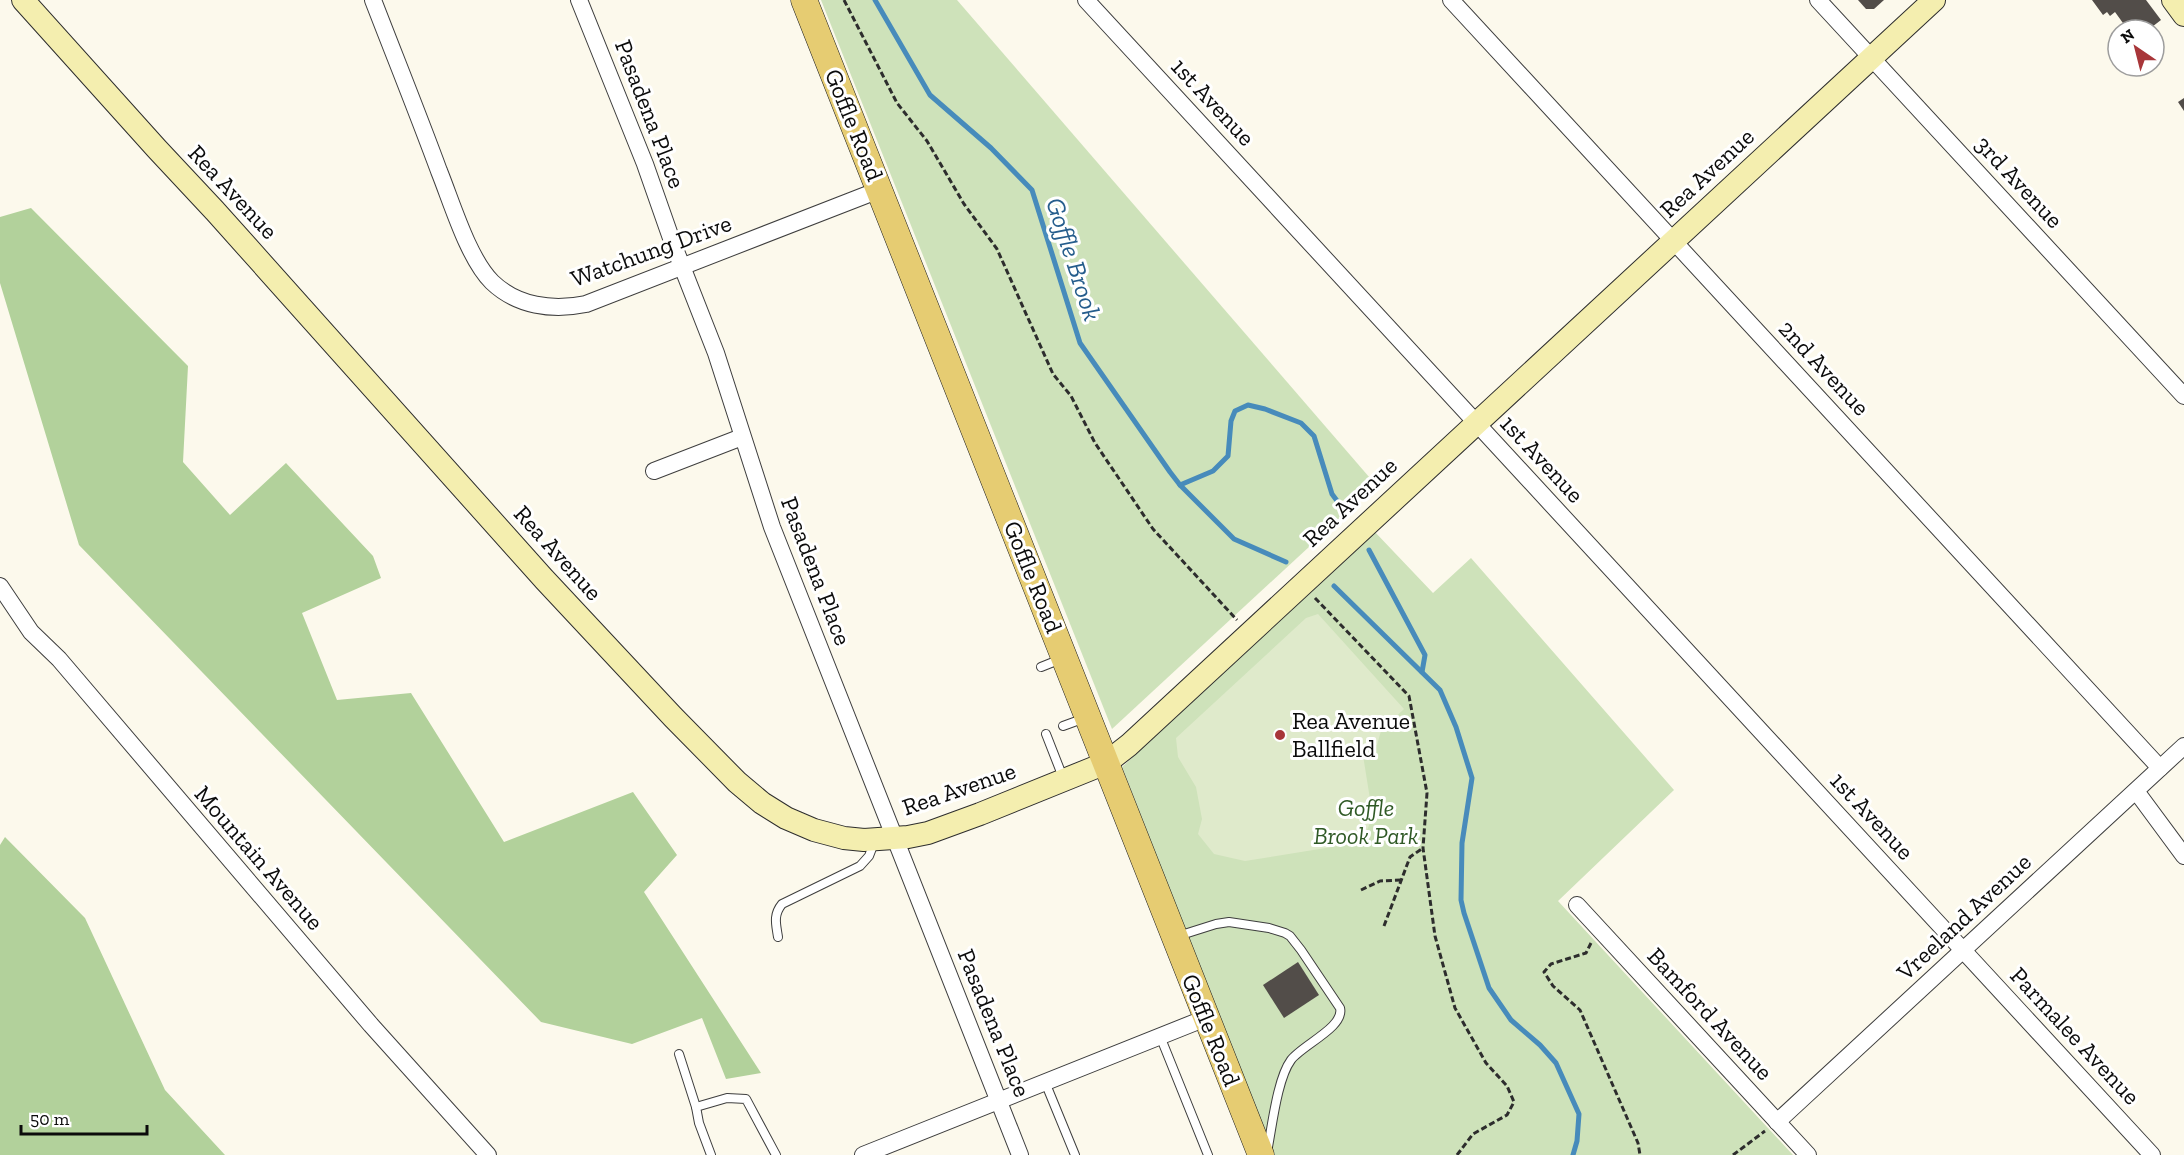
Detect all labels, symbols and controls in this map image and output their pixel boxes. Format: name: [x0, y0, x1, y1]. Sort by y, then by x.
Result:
north arrow: [2106, 18, 2166, 78]
text: N: [2117, 25, 2138, 47]
street label: Pasadena Place: [609, 35, 692, 192]
street label: 1st Avenue: [1165, 52, 1261, 152]
street label: Goffle Road: [819, 65, 890, 185]
street label: Rea Avenue: [1654, 122, 1760, 224]
street label: 3rd Avenue: [1969, 129, 2069, 234]
street label: Rea Avenue: [182, 139, 284, 245]
water label: Goffle Brook: [1039, 193, 1109, 325]
street label: Watchung Drive: [567, 208, 735, 293]
street label: 2nd Avenue: [1773, 314, 1876, 421]
street label: 1st Avenue: [1494, 409, 1590, 509]
street label: Rea Avenue: [1297, 451, 1403, 553]
street label: Pasadena Place: [775, 492, 858, 649]
street label: Rea Avenue: [508, 499, 609, 606]
street label: Goffle Road: [998, 517, 1069, 637]
place label: Rea Avenue Ballfield: [1292, 706, 1410, 763]
marker: Rea Avenue Ballfield: [1273, 728, 1287, 742]
street label: Rea Avenue: [898, 756, 1019, 821]
street label: 1st Avenue: [1824, 766, 1920, 866]
street label: Mountain Avenue: [189, 780, 330, 936]
park label: Goffle Brook Park: [1313, 793, 1419, 850]
street label: Vreeland Avenue: [1890, 847, 2037, 987]
street label: Bamford Avenue: [1642, 941, 1779, 1086]
street label: Pasadena Place: [952, 945, 1037, 1101]
street label: Parmalee Avenue: [2004, 961, 2146, 1110]
street label: Goffle Road: [1176, 970, 1247, 1090]
scale bar: [21, 1098, 147, 1136]
text: 50 m: [30, 1108, 70, 1130]

